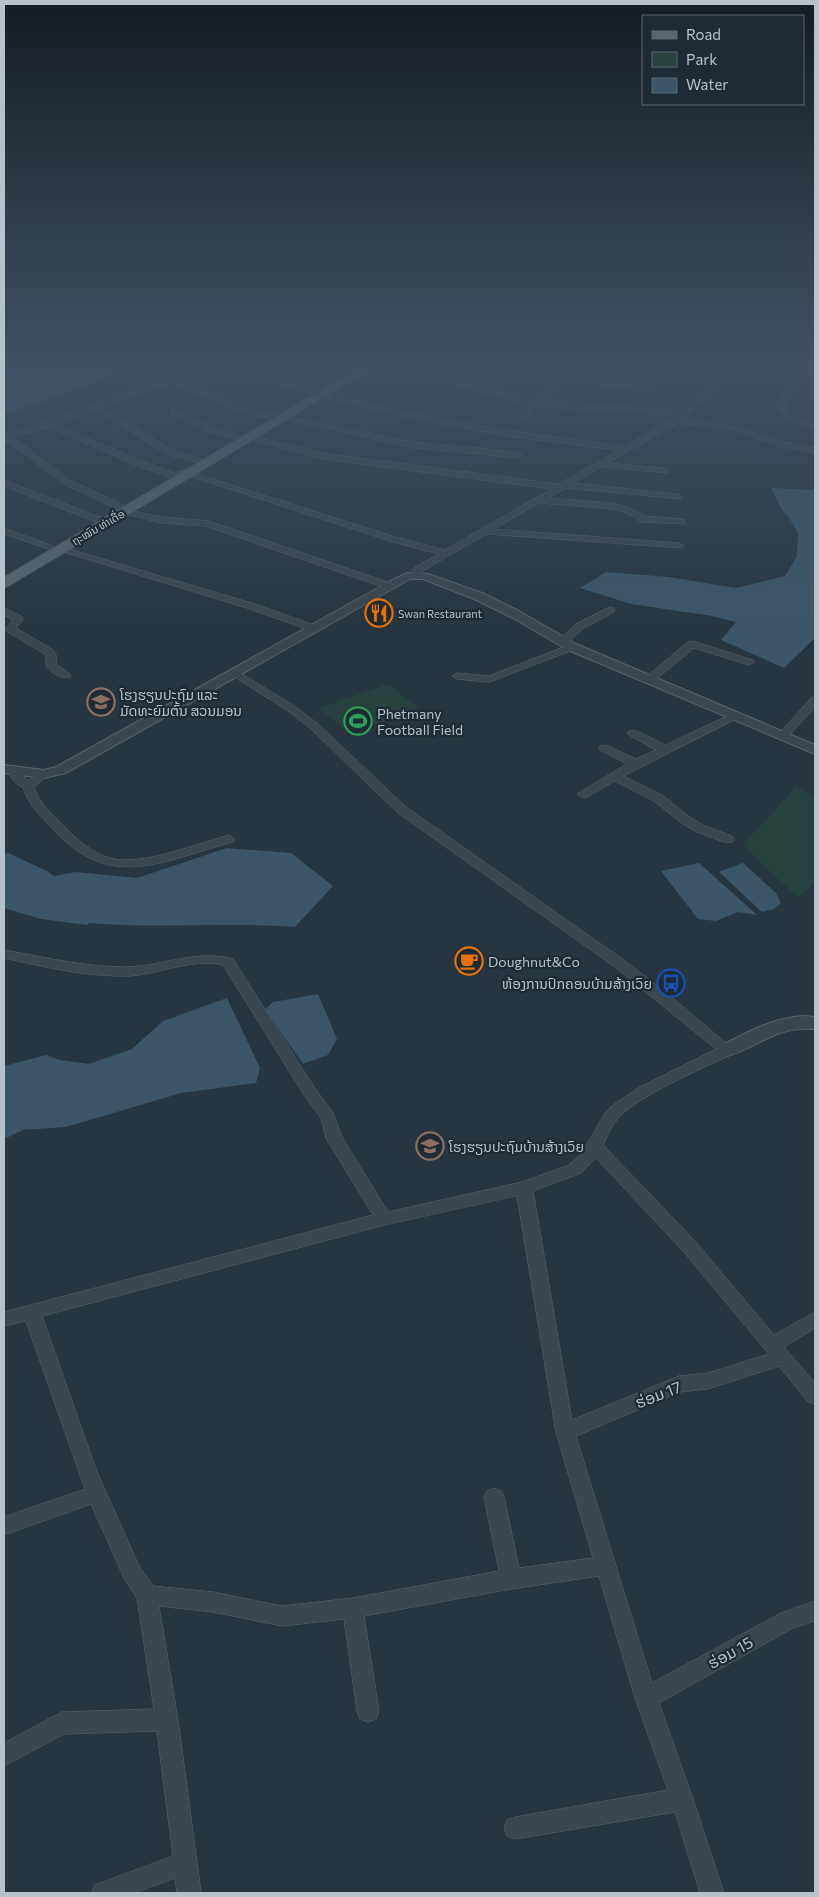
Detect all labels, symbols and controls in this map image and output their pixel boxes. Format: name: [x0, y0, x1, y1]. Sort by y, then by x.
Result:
legend: [642, 15, 804, 105]
text: Road: [686, 25, 721, 43]
text: Park: [686, 50, 717, 68]
text: Water: [686, 75, 728, 93]
street label: ຖະໝົນ ທ່າເດື່ອ: [69, 506, 127, 547]
restaurant icon: Swan Restaurant: [364, 598, 394, 628]
place label: Swan Restaurant: [398, 607, 483, 620]
place label: ໂຮງຮຽນປະຖົມ ແລະ ມັດທະຍົມຕົ້ນ ສວນມອນ: [119, 686, 242, 719]
school or university icon: ໂຮງຮຽນປະຖົມ ແລະ ມັດທະຍົມຕົ້ນ ສວນມອນ: [86, 687, 116, 717]
place label: Phetmany Football Field: [377, 705, 463, 738]
sports icon: Phetmany Football Field: [343, 706, 373, 736]
cafe icon: Doughnut&Co: [454, 946, 484, 976]
place label: Doughnut&Co: [488, 953, 580, 970]
bus stop icon: ຫ້ອງການປົກຄອນບ້າມສ້າງເວົຍ: [656, 968, 686, 998]
place label: ຫ້ອງການປົກຄອນບ້າມສ້າງເວົຍ: [502, 975, 652, 992]
school or university icon: ໂຮງຮຽນປະຖົມບ້ານສ້າງເວົຍ: [415, 1131, 445, 1161]
place label: ໂຮງຮຽນປະຖົມບ້ານສ້າງເວົຍ: [448, 1138, 584, 1156]
street label: ຮ່ອມ 17: [632, 1377, 684, 1411]
street label: ຮ່ອມ 15: [704, 1632, 756, 1672]

